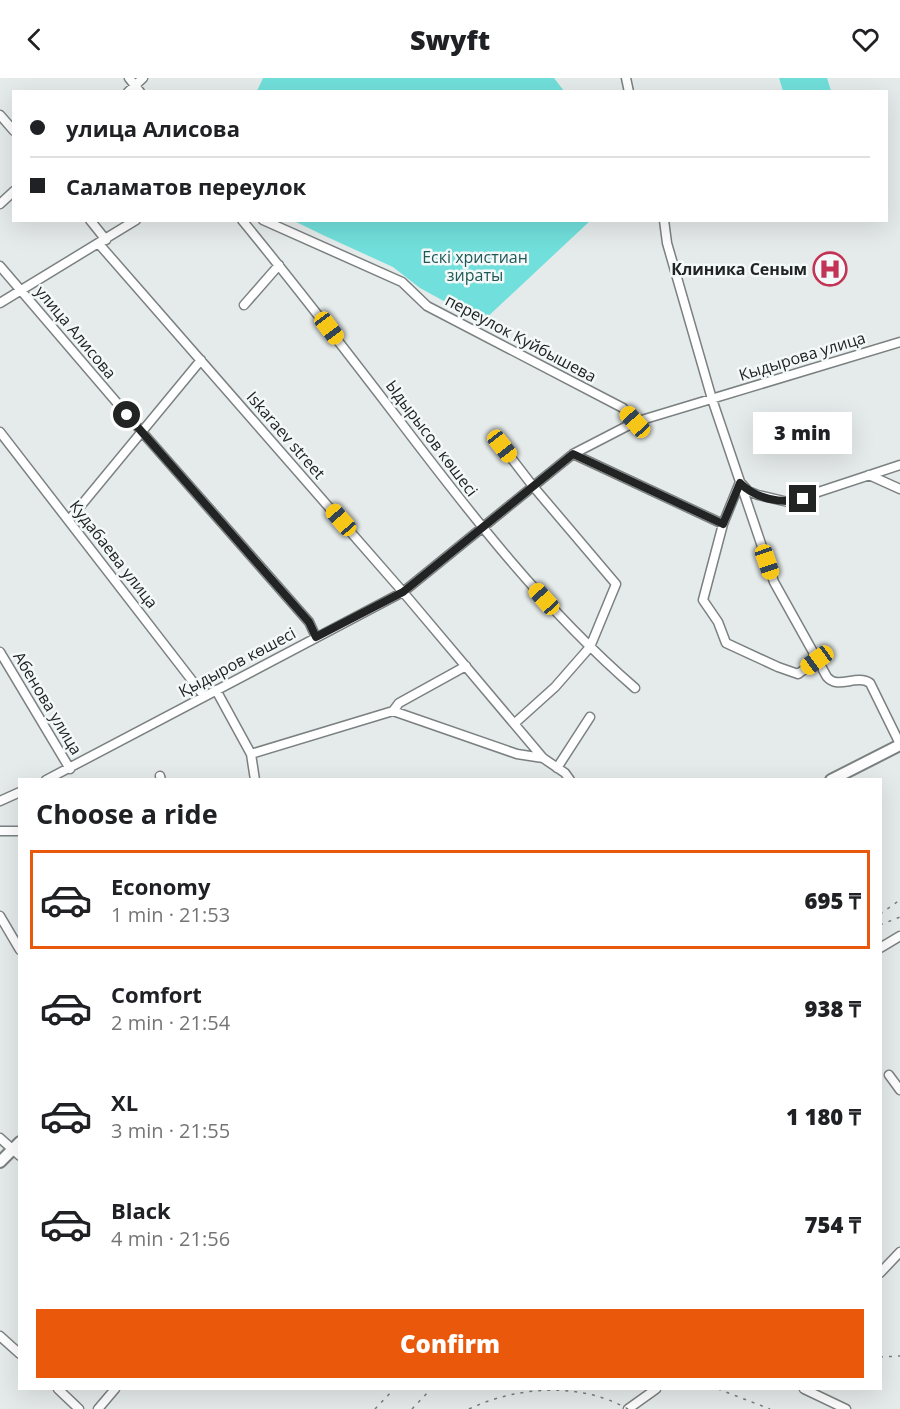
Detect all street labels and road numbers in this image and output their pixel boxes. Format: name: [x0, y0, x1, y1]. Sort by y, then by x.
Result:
street label: улица Алисова: [31, 281, 121, 383]
street label: переулок Куйбышева: [442, 289, 600, 387]
street label: Кыдырова улица: [736, 326, 868, 386]
street label: Ыдырысов көшесі: [381, 375, 483, 501]
street label: Iskaraev street: [242, 386, 330, 484]
street label: Кудабаева улица: [65, 495, 163, 613]
street label: Қыдыров көшесі: [174, 622, 300, 702]
street label: Абенова улица: [8, 647, 88, 759]

